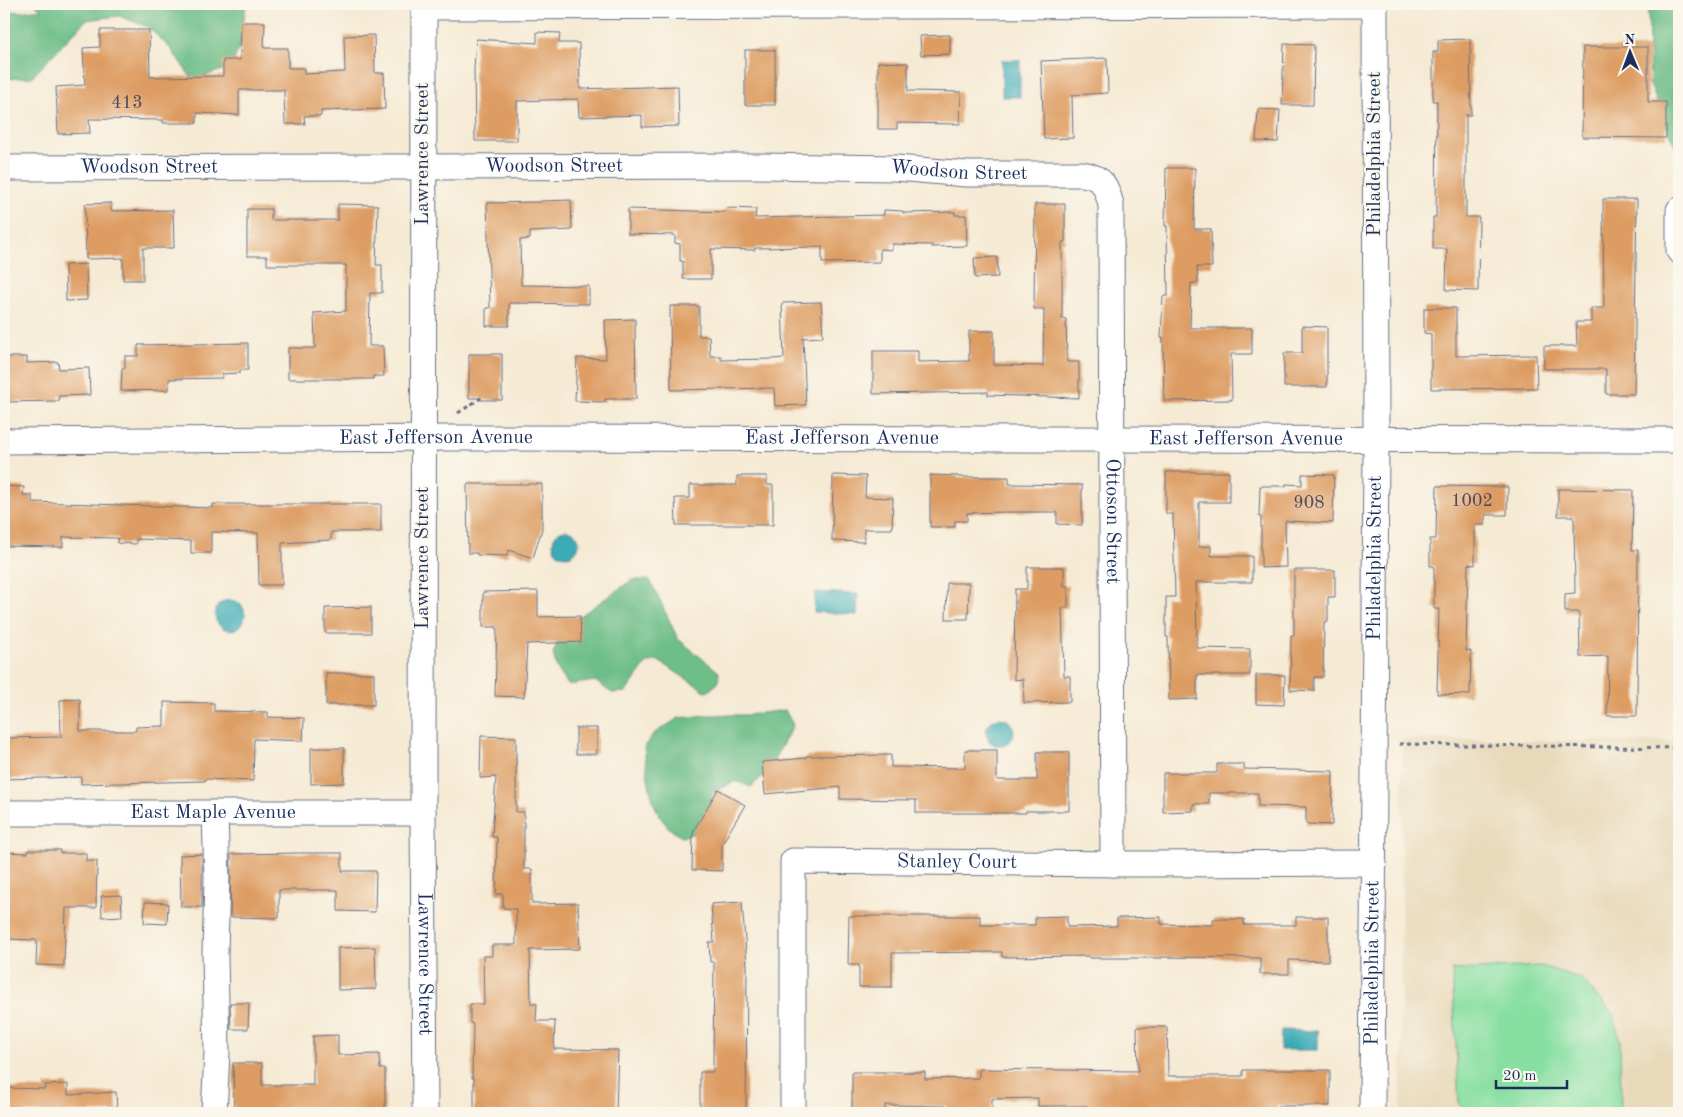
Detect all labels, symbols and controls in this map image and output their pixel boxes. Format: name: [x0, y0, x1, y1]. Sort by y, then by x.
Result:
north arrow: [1606, 28, 1656, 78]
text: N: [1624, 33, 1636, 47]
street label: Philadelphia Street: [1365, 71, 1385, 237]
street label: Lawrence Street: [413, 82, 433, 226]
house number: 413: [111, 94, 143, 112]
street label: Woodson Street: [485, 156, 623, 177]
street label: Woodson Street: [80, 157, 218, 178]
street label: Woodson Street: [889, 158, 1028, 184]
street label: East Jefferson Avenue: [339, 428, 533, 449]
street label: East Jefferson Avenue: [745, 428, 939, 449]
street label: East Jefferson Avenue: [1149, 429, 1343, 449]
street label: Ottoson Street: [1102, 458, 1122, 584]
street label: Philadelphia Street: [1365, 475, 1386, 641]
street label: Lawrence Street: [413, 486, 433, 630]
house number: 1002: [1451, 492, 1493, 510]
house number: 908: [1293, 494, 1325, 512]
street label: East Maple Avenue: [130, 803, 296, 823]
street label: Stanley Court: [897, 852, 1017, 873]
street label: Philadelphia Street: [1362, 880, 1383, 1046]
street label: Lawrence Street: [414, 892, 434, 1036]
scale bar: [1496, 1057, 1567, 1089]
text: 20 m: [1503, 1069, 1537, 1084]

